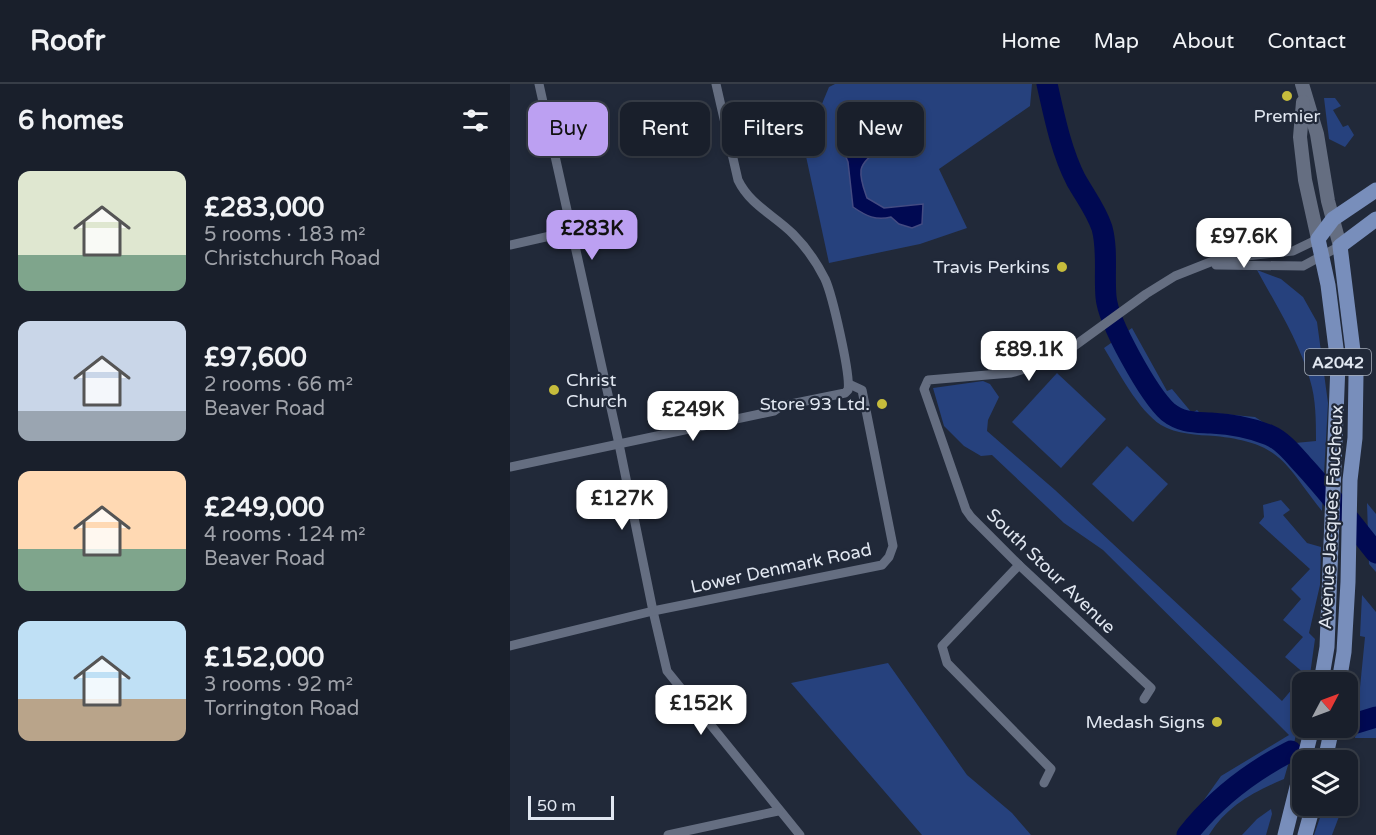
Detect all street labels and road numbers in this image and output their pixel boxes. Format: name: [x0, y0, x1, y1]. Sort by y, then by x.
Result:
road number: A2042: [1305, 349, 1371, 375]
street label: Avenue Jacques Faucheux: [1314, 404, 1348, 630]
street label: South Stour Avenue: [982, 504, 1120, 638]
street label: Lower Denmark Road: [688, 538, 874, 598]

